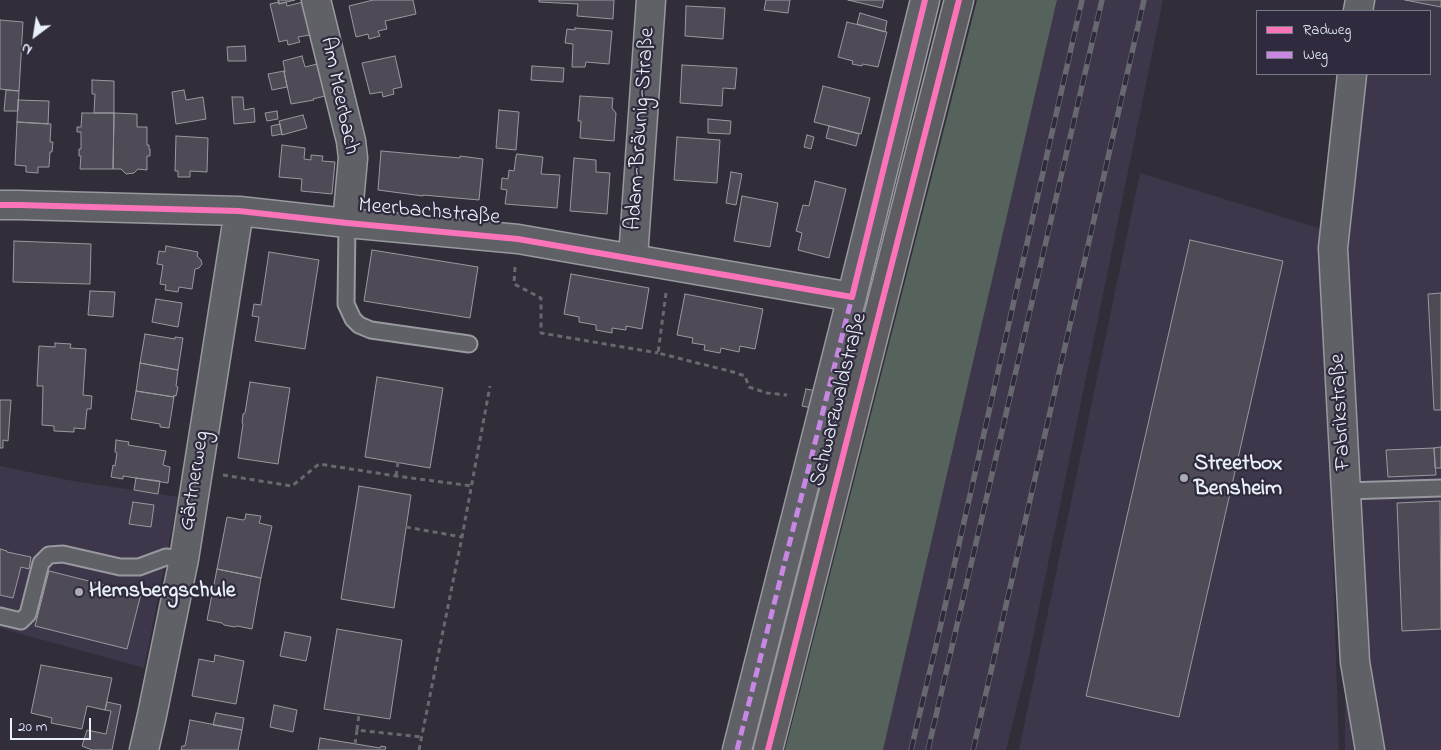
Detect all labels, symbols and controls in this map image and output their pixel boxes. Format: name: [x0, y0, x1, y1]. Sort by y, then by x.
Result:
north arrow: [10, 10, 60, 60]
legend: [1256, 10, 1431, 75]
text: Radweg: [1303, 19, 1351, 41]
street label: Adam-Bräunig-Straße: [622, 27, 662, 231]
street label: Am Meerbach: [313, 35, 363, 157]
text: N: [18, 37, 36, 60]
text: Weg: [1303, 44, 1328, 66]
street label: Meerbachstraße: [357, 194, 501, 232]
street label: Schwarzwaldstraße: [806, 311, 874, 489]
street label: Fabrikstraße: [1326, 353, 1358, 471]
street label: Gärtnerweg: [175, 429, 217, 533]
place label: Streetbox Bensheim: [1194, 452, 1282, 504]
marker: Streetbox Bensheim: [1178, 472, 1190, 484]
place label: Hemsbergschule: [89, 579, 236, 605]
marker: Hemsbergschule: [73, 586, 85, 598]
scale bar: [12, 708, 94, 740]
text: 20 m: [18, 716, 47, 738]

